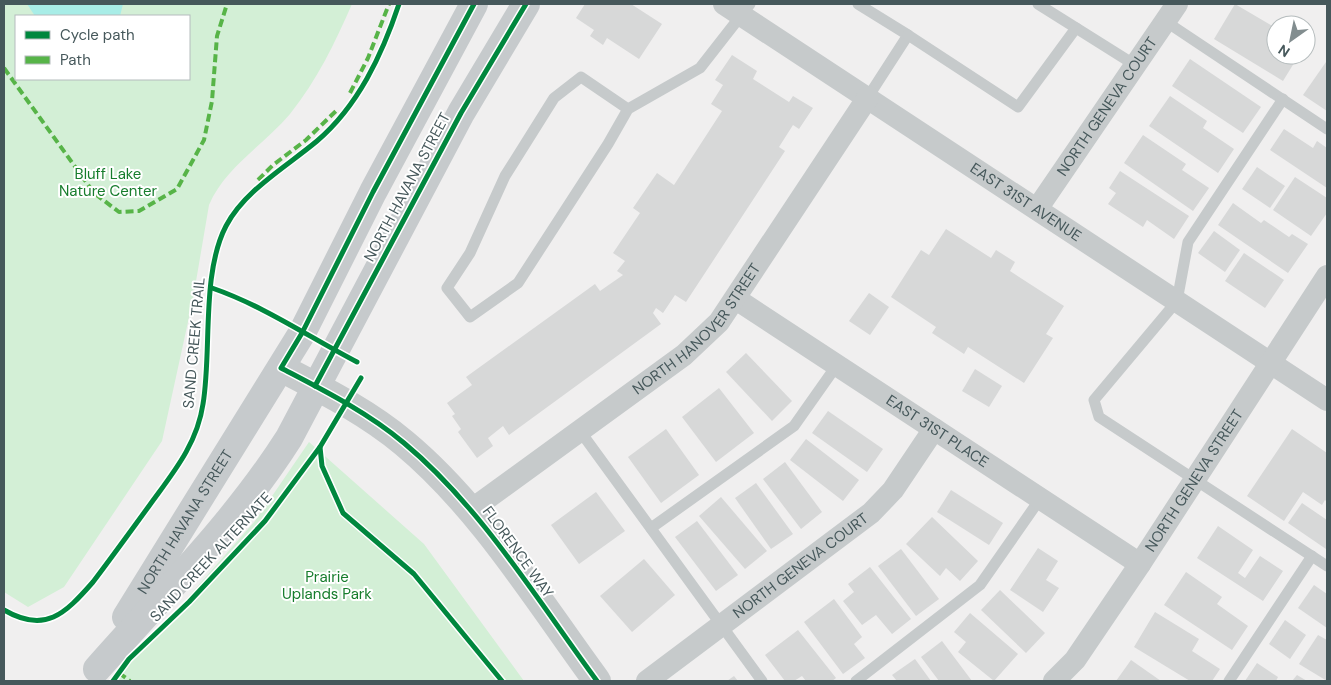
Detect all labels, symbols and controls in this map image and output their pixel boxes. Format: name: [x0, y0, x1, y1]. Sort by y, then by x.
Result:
legend: [15, 15, 190, 80]
north arrow: [1266, 15, 1316, 65]
text: Cycle path: [60, 25, 135, 45]
street label: NORTH GENEVA COURT: [1052, 33, 1162, 180]
text: N: [1275, 41, 1293, 61]
text: Path: [60, 50, 91, 70]
street label: NORTH HAVANA STREET: [359, 109, 455, 265]
street label: EAST 31ST AVENUE: [966, 158, 1085, 246]
park label: Bluff Lake Nature Center: [59, 164, 158, 201]
street label: NORTH HANOVER STREET: [628, 259, 765, 399]
street label: SAND CREEK TRAIL: [178, 277, 210, 409]
street label: EAST 31ST PLACE: [882, 390, 993, 472]
street label: NORTH GENEVA STREET: [1141, 406, 1248, 556]
street label: NORTH HAVANA STREET: [133, 446, 237, 598]
street label: SAND CREEK ALTERNATE: [145, 488, 277, 626]
street label: FLORENCE WAY: [478, 502, 558, 602]
street label: NORTH GENEVA COURT: [729, 508, 872, 623]
park label: Prairie Uplands Park: [282, 567, 372, 604]

